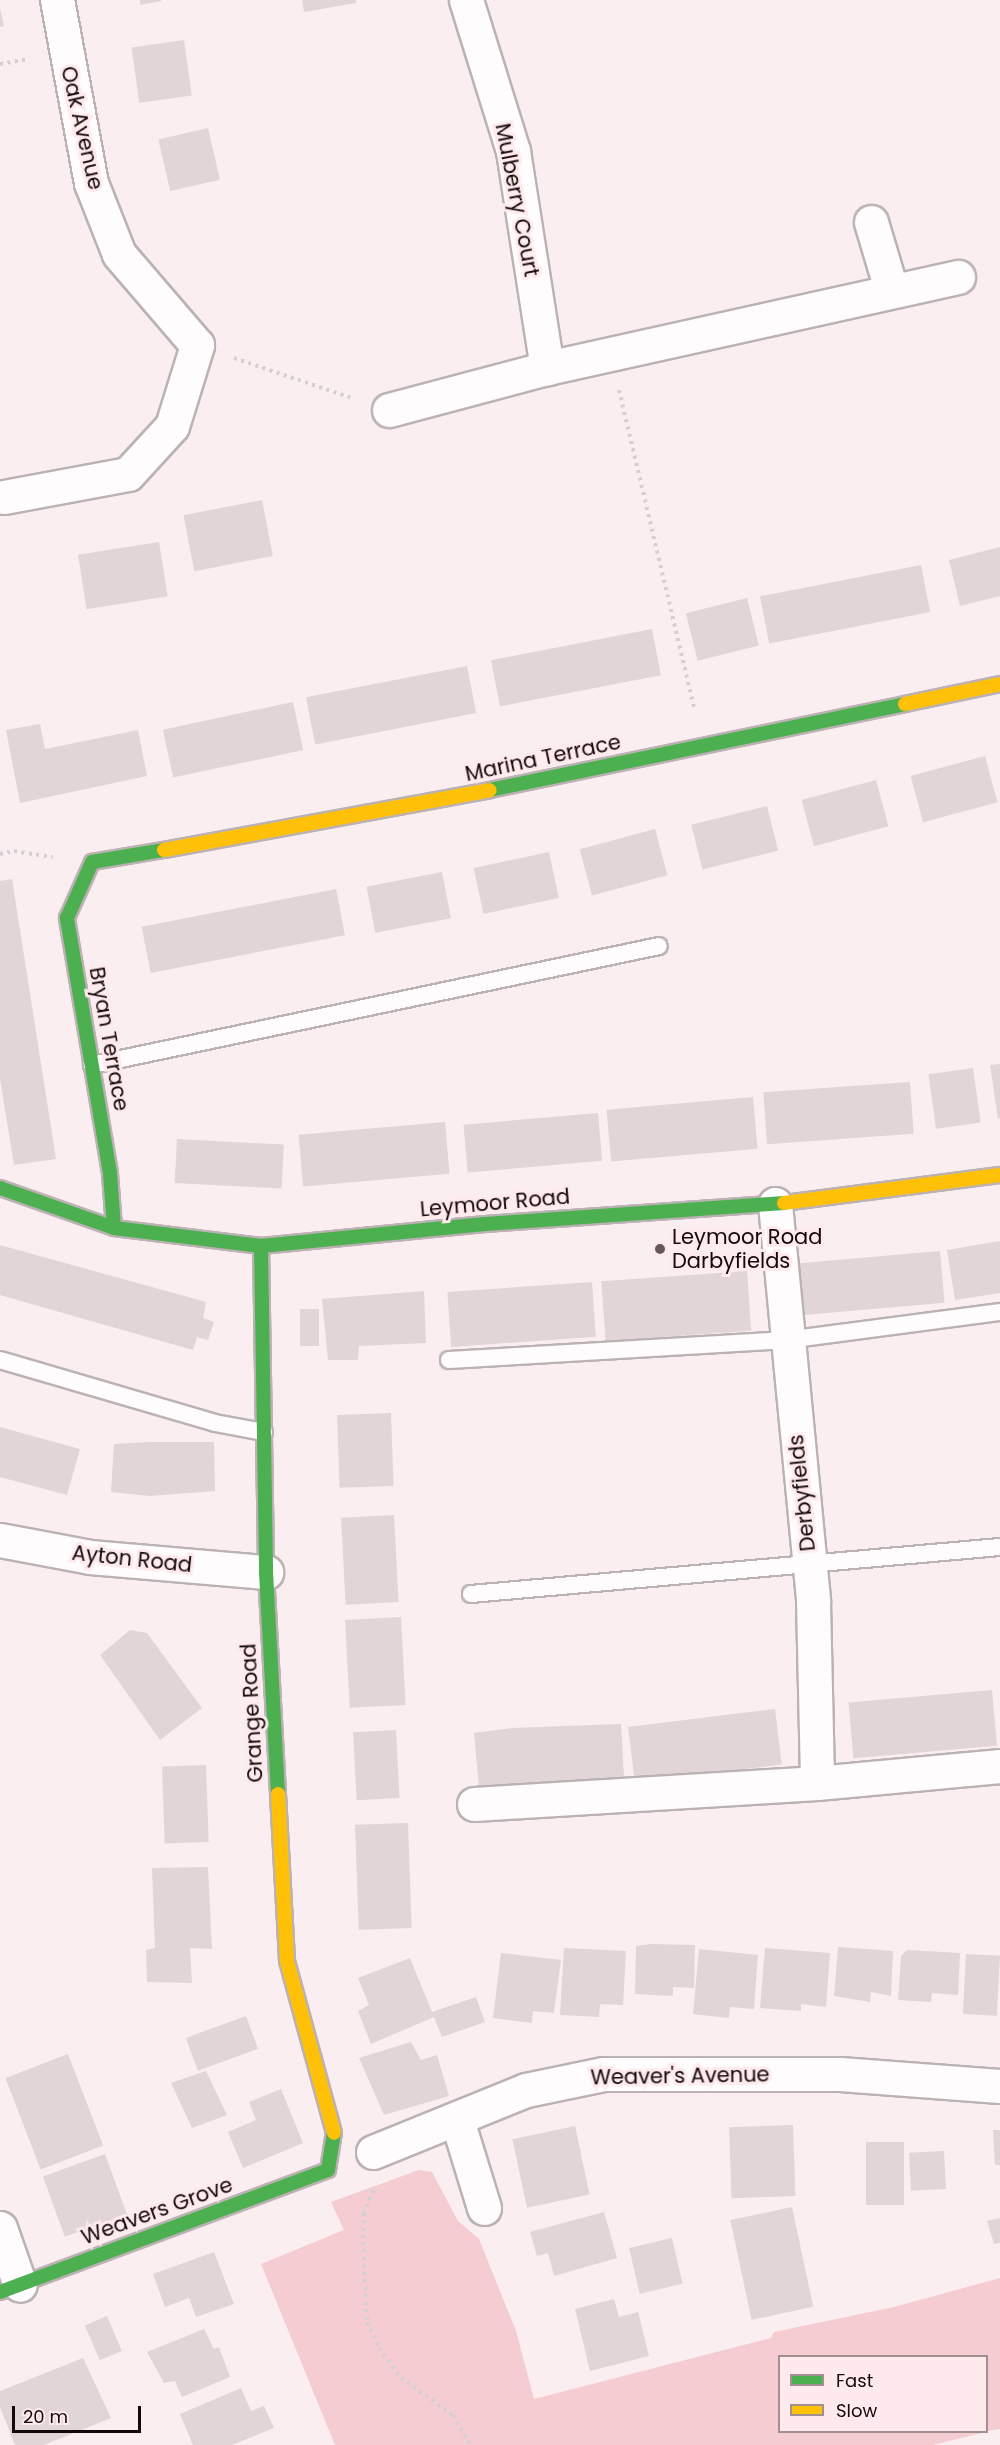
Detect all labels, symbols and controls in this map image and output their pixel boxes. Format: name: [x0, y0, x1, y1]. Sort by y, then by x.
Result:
street label: Oak Avenue: [56, 64, 108, 192]
street label: Mulberry Court: [490, 121, 544, 279]
street label: Marina Terrace: [463, 729, 623, 787]
street label: Bryan Terrace: [84, 965, 134, 1113]
street label: Leymoor Road: [419, 1184, 571, 1222]
place label: Leymoor Road Darbyfields: [672, 1224, 822, 1274]
marker: Leymoor Road Darbyfields: [653, 1242, 667, 1256]
street label: Derbyfields: [783, 1433, 821, 1553]
street label: Ayton Road: [71, 1540, 193, 1578]
street label: Grange Road: [236, 1643, 268, 1783]
street label: Weaver's Avenue: [590, 2062, 770, 2090]
street label: Weavers Grove: [78, 2172, 236, 2250]
legend: [778, 2355, 988, 2433]
text: Fast: [836, 2368, 873, 2393]
scale bar: [15, 2394, 144, 2432]
text: Slow: [836, 2398, 877, 2423]
text: 20 m: [23, 2404, 68, 2429]

